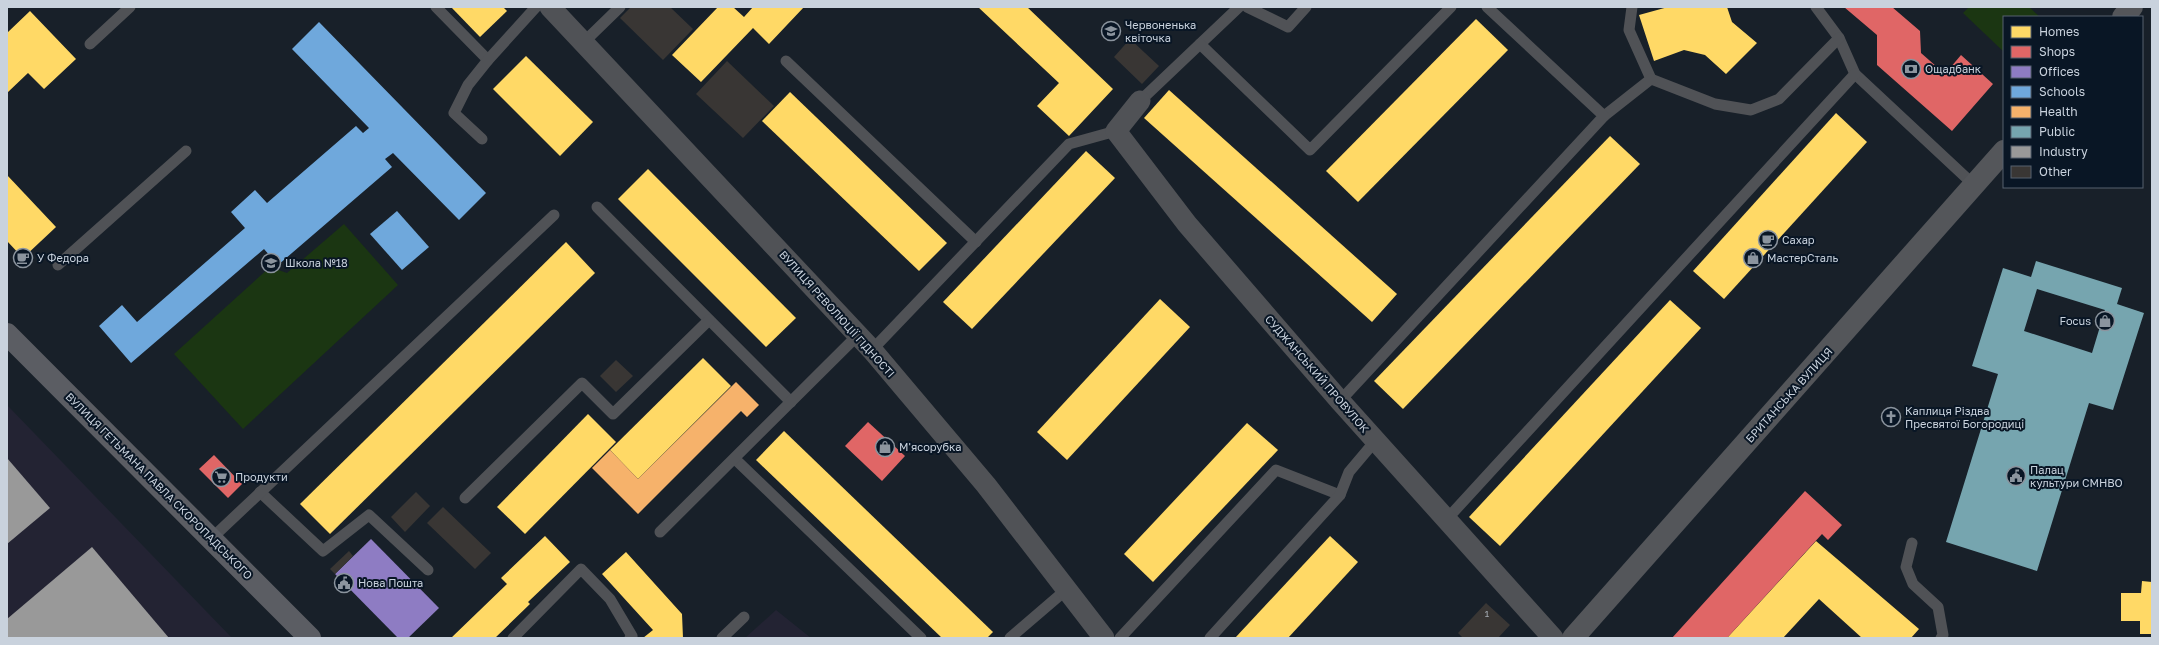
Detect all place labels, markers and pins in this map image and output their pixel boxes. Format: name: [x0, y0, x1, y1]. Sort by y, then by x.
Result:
place label: Червоненька квіточка: [1125, 18, 1196, 44]
school or university icon: Червоненька квіточка: [1100, 20, 1122, 42]
bank icon: Ощадбанк: [1900, 58, 1922, 80]
place label: Ощадбанк: [1925, 62, 1982, 75]
cafe icon: Сахар: [1757, 229, 1779, 251]
place label: Сахар: [1782, 233, 1815, 246]
cafe icon: У Федора: [12, 247, 34, 269]
shop icon: МастерСталь: [1742, 247, 1764, 269]
place label: У Федора: [37, 251, 89, 264]
place label: МастерСталь: [1767, 251, 1838, 264]
school or university icon: Школа №18: [260, 252, 282, 274]
place label: Школа №18: [285, 256, 348, 269]
shop icon: Focus: [2094, 310, 2116, 332]
place label: Focus: [2059, 314, 2091, 327]
place label: Каплиця Різдва Пресвятої Богородиці: [1905, 404, 2024, 430]
church icon: Каплиця Різдва Пресвятої Богородиці: [1880, 406, 1902, 428]
shop icon: М'ясорубка: [874, 436, 896, 458]
place label: М'ясорубка: [899, 440, 961, 453]
place label: Палац культури СМНВО: [2030, 463, 2123, 489]
public building icon: Палац культури СМНВО: [2005, 465, 2027, 487]
supermarket icon: Продукти: [210, 466, 232, 488]
place label: Продукти: [235, 470, 288, 483]
public building icon: Нова Пошта: [333, 572, 355, 594]
place label: Нова Пошта: [358, 576, 423, 589]

